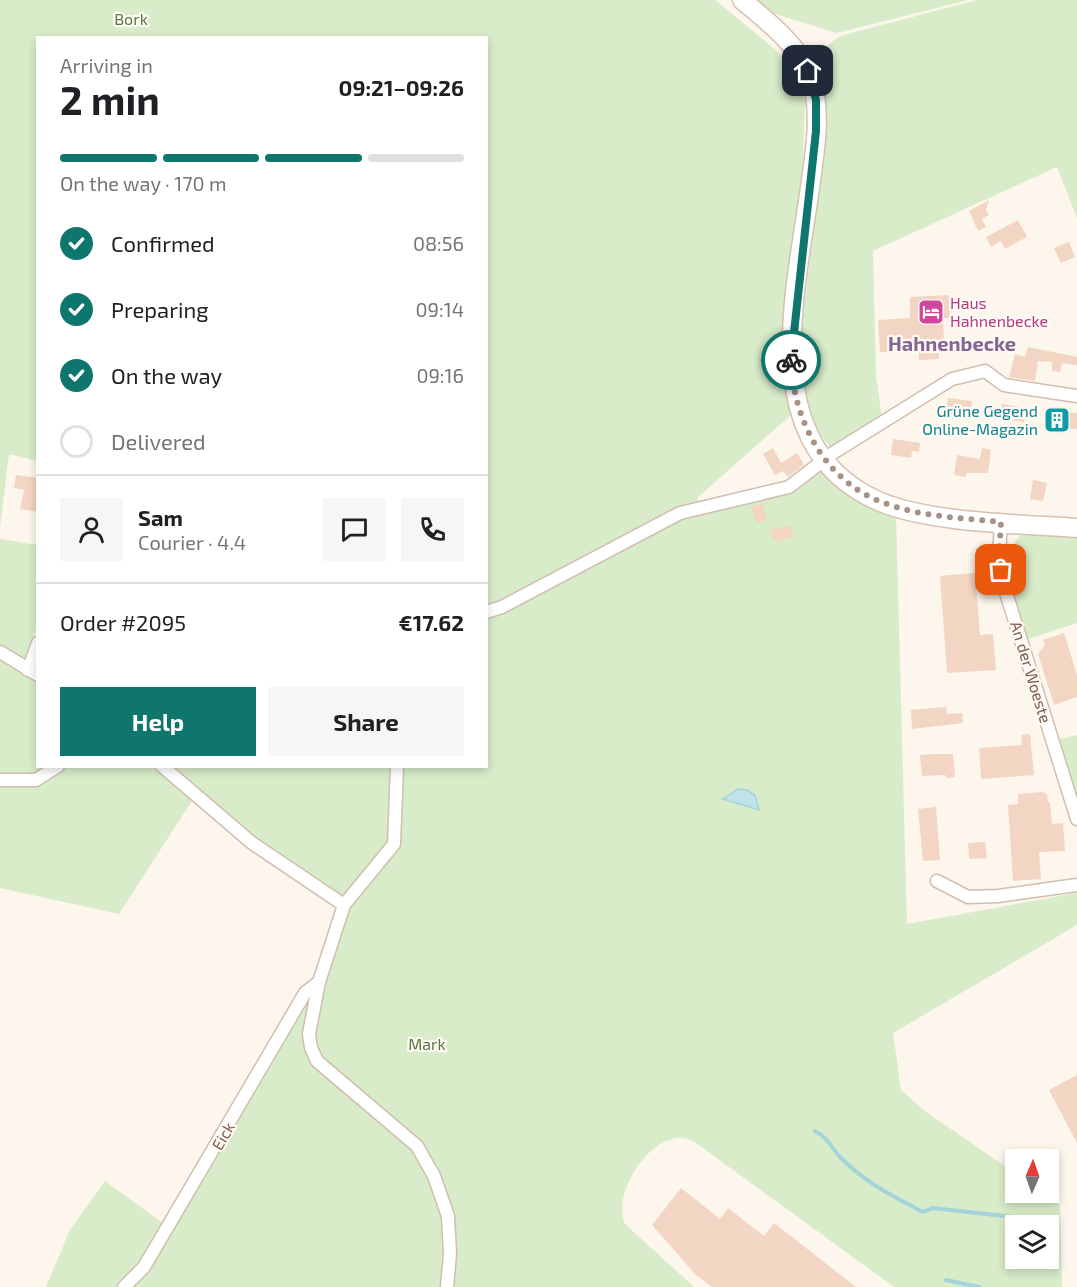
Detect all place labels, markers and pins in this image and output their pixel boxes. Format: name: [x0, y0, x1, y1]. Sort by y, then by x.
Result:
pin: [782, 45, 833, 96]
place label: Haus Hahnenbecke: [950, 293, 1048, 330]
hotel icon: Haus Hahnenbecke: [916, 297, 946, 327]
place label: Grüne Gegend Online-Magazin: [922, 401, 1038, 438]
building icon: Grüne Gegend Online-Magazin: [1042, 405, 1072, 435]
pin: [975, 544, 1026, 595]

